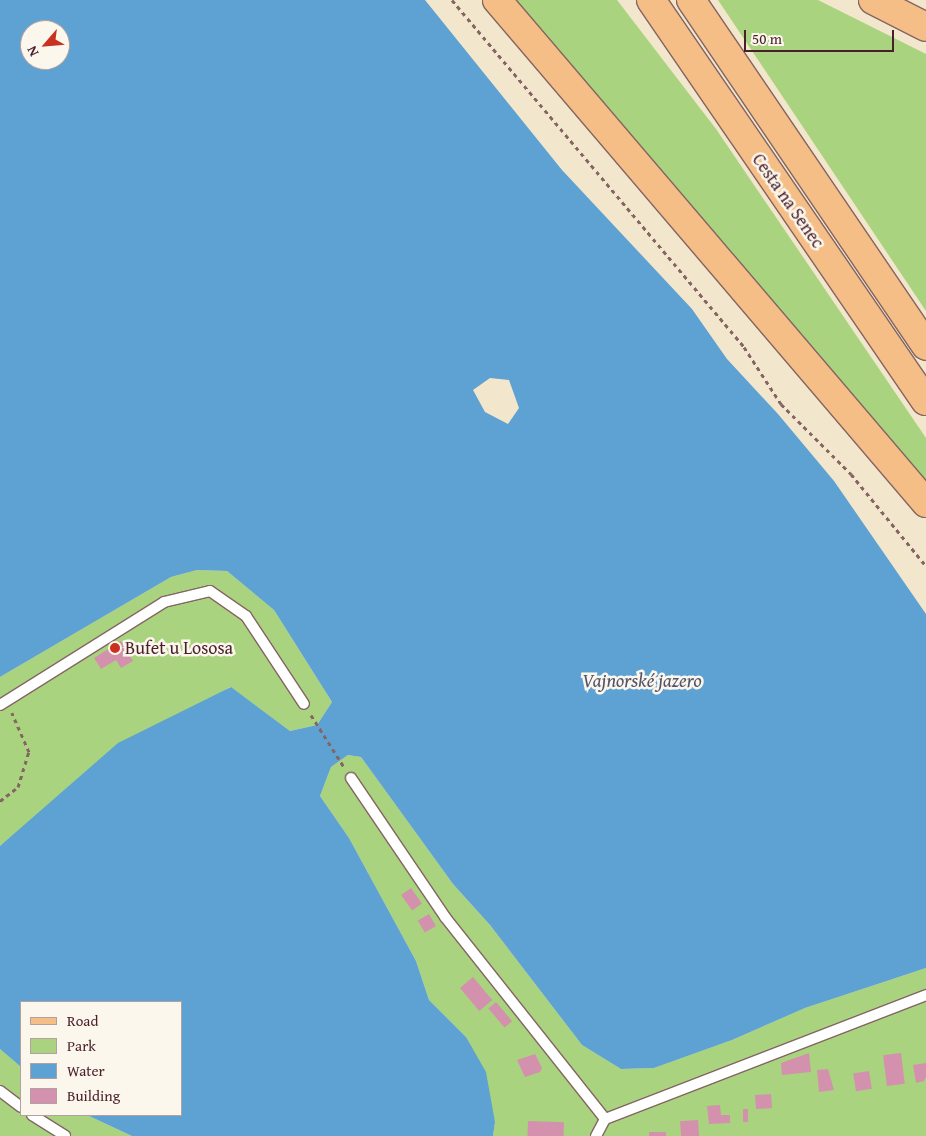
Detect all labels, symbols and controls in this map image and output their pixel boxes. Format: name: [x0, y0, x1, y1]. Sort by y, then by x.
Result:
north arrow: [20, 20, 70, 70]
scale bar: [746, 20, 896, 52]
text: 50 m: [752, 28, 782, 49]
text: N: [21, 43, 44, 60]
street label: Cesta na Senec: [747, 150, 829, 252]
place label: Bufet u Lososa: [125, 637, 233, 659]
marker: Bufet u Lososa: [109, 642, 121, 654]
water label: Vajnorské jazero: [582, 670, 702, 692]
legend: [20, 1001, 182, 1116]
text: Road: [67, 1010, 98, 1031]
text: Park: [67, 1035, 96, 1056]
text: Water: [67, 1060, 105, 1081]
text: Building: [67, 1085, 120, 1106]

